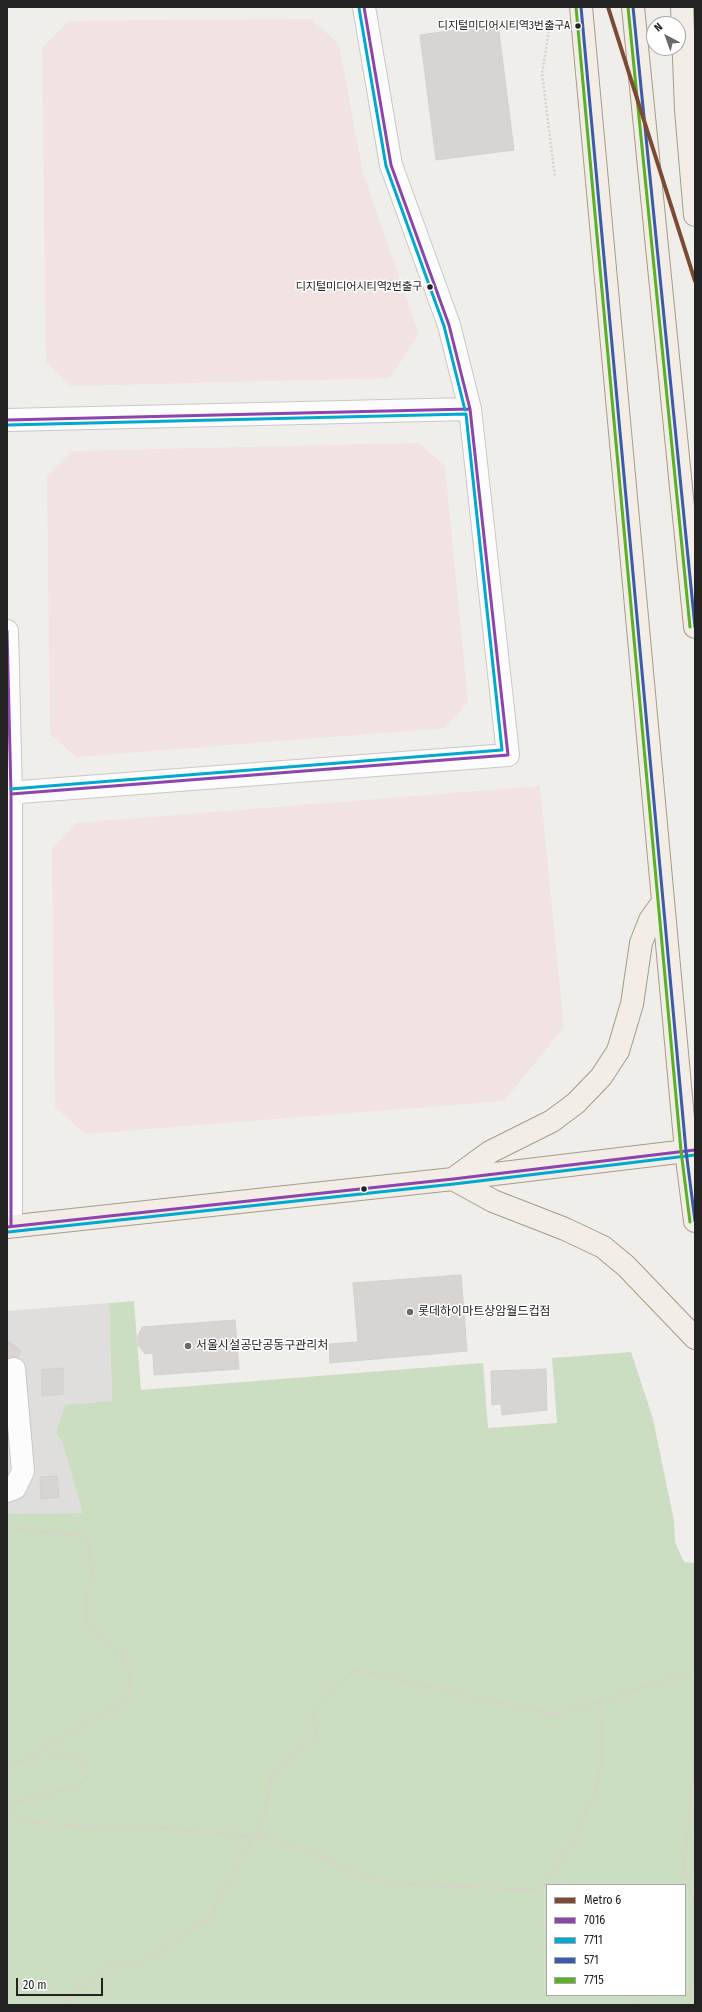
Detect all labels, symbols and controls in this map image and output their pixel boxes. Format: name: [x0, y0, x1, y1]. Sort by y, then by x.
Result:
north arrow: [646, 16, 686, 56]
place label: 디지털미디어시티역3번출구A: [438, 19, 570, 33]
text: N: [652, 20, 665, 34]
marker: 디지털미디어시티역3번출구A: [573, 21, 583, 31]
place label: 디지털미디어시티역2번출구: [296, 280, 422, 294]
marker: 디지털미디어시티역2번출구: [425, 282, 435, 292]
unlabelled marker: [359, 1184, 369, 1194]
place label: 롯데하이마트상암월드컵점: [418, 1305, 550, 1319]
marker: 롯데하이마트상암월드컵점: [405, 1307, 415, 1317]
place label: 서울시설공단공동구관리처: [196, 1339, 328, 1353]
marker: 서울시설공단공동구관리처: [183, 1341, 193, 1351]
legend: [546, 1884, 686, 1996]
text: Metro 6: [584, 1893, 621, 1907]
text: 7016: [584, 1913, 605, 1927]
text: 7711: [584, 1933, 603, 1947]
text: 571: [584, 1953, 599, 1967]
scale bar: [18, 1970, 105, 1996]
text: 7715: [584, 1973, 604, 1987]
text: 20 m: [23, 1978, 47, 1992]

